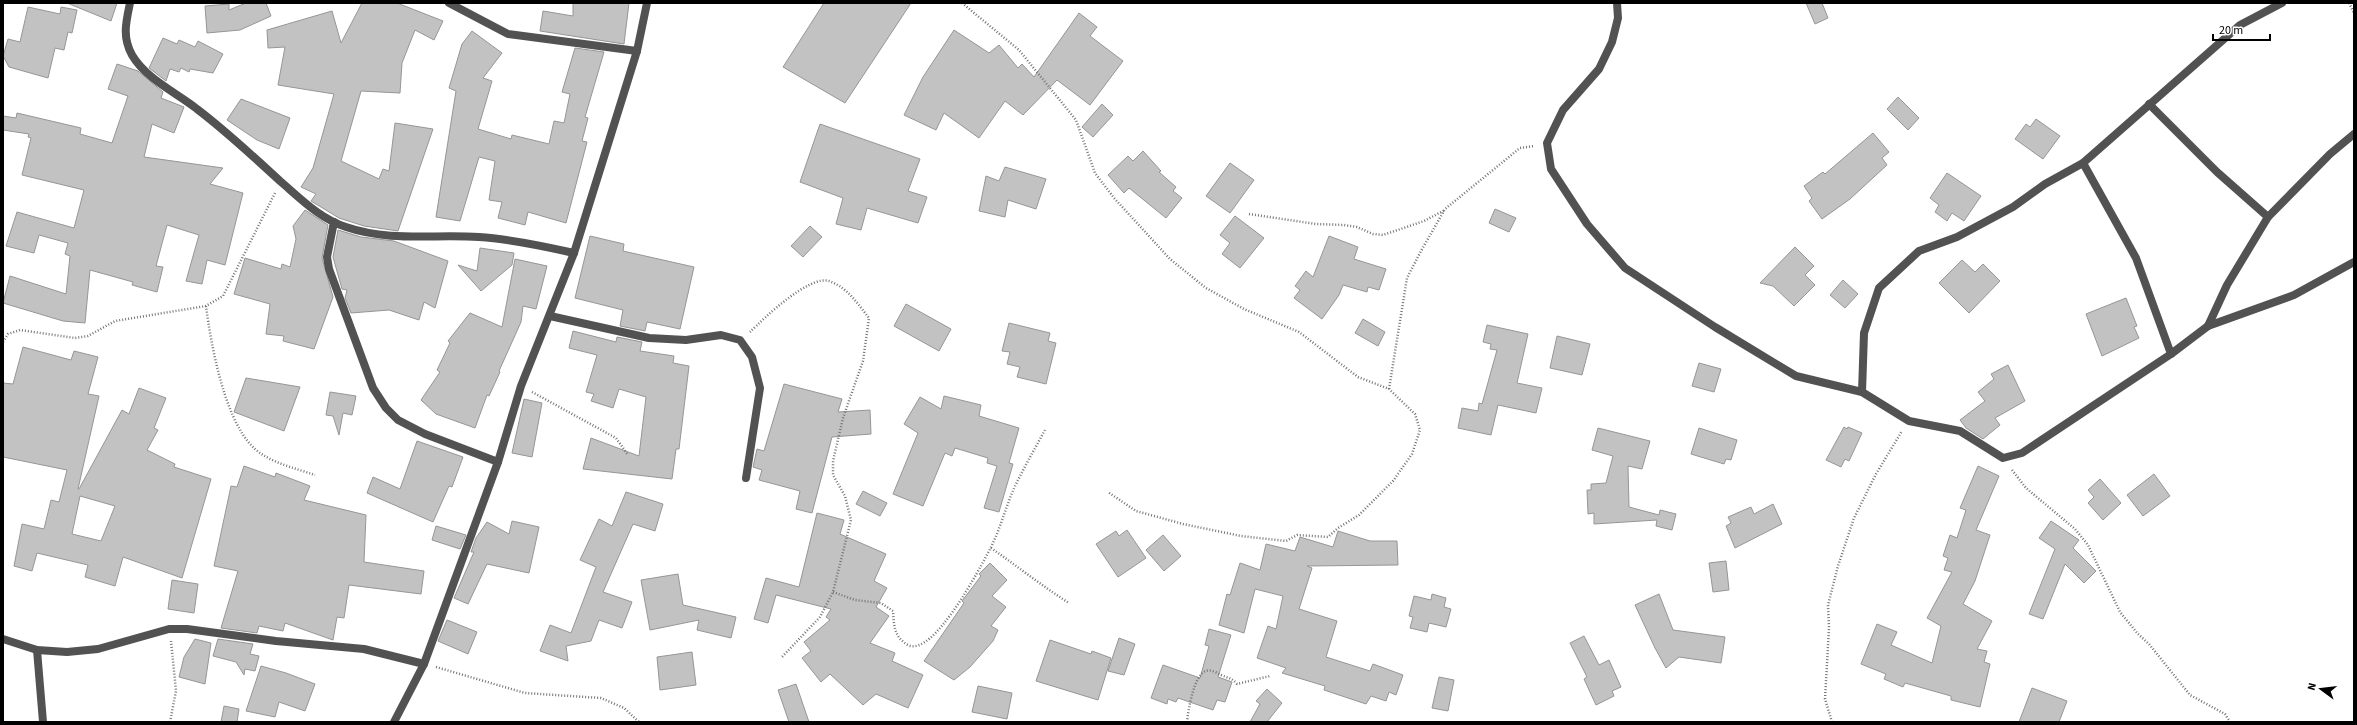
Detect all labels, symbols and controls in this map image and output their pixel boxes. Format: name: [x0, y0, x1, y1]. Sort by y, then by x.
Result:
scale bar: [2213, 16, 2270, 42]
text: 20 m: [2219, 22, 2243, 39]
north arrow: [2301, 669, 2341, 709]
text: N: [2304, 681, 2320, 692]

